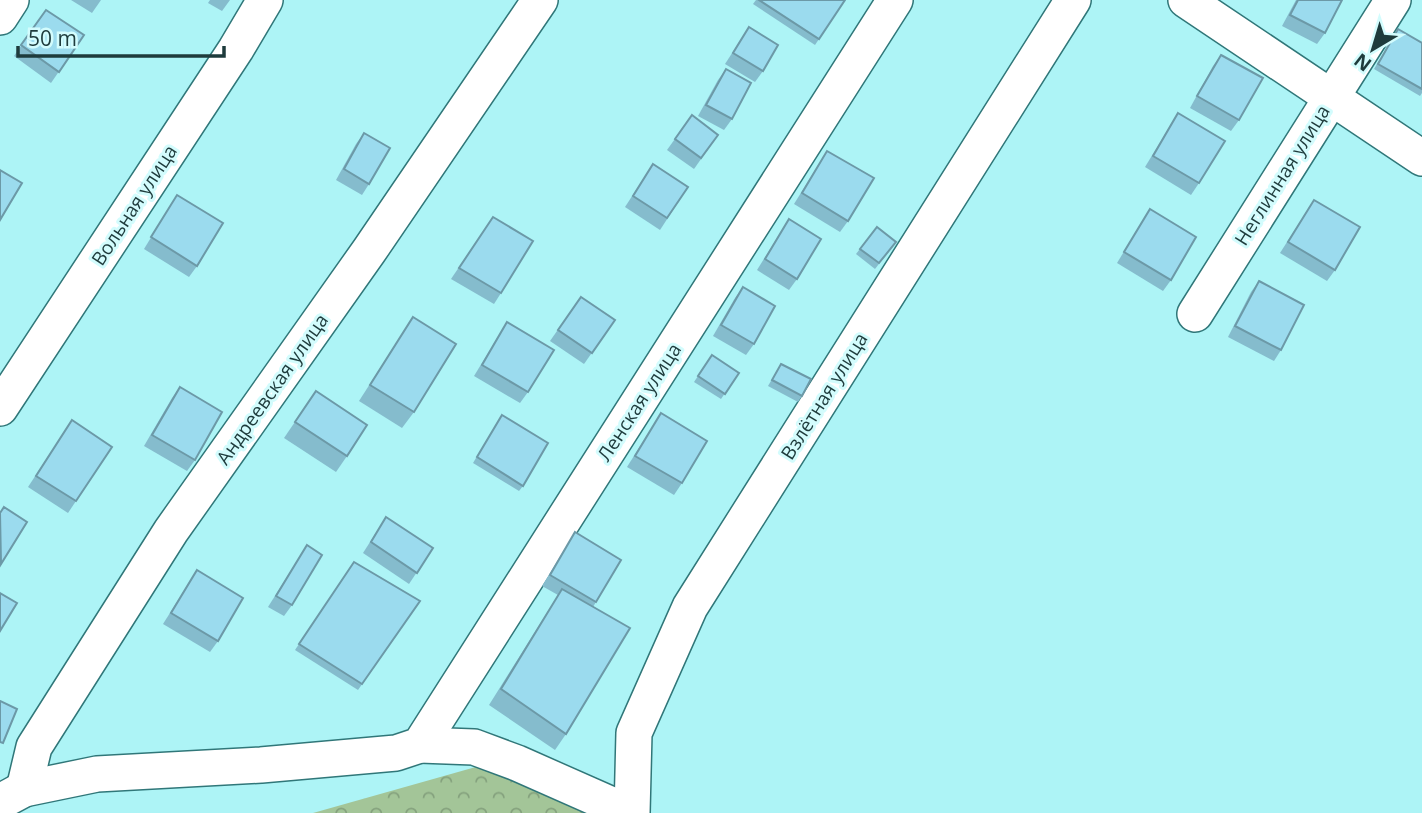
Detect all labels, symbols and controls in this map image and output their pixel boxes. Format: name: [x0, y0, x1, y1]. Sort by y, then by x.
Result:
scale bar: [18, 14, 224, 58]
north arrow: [1338, 14, 1408, 84]
text: 50 m: [28, 24, 77, 52]
text: N: [1348, 47, 1377, 77]
street label: Неглинная улица: [1228, 100, 1336, 250]
street label: Вольная улица: [85, 140, 183, 270]
street label: Андреевская улица: [210, 308, 334, 470]
street label: Взлётная улица: [775, 328, 873, 464]
street label: Ленская улица: [591, 338, 687, 466]

